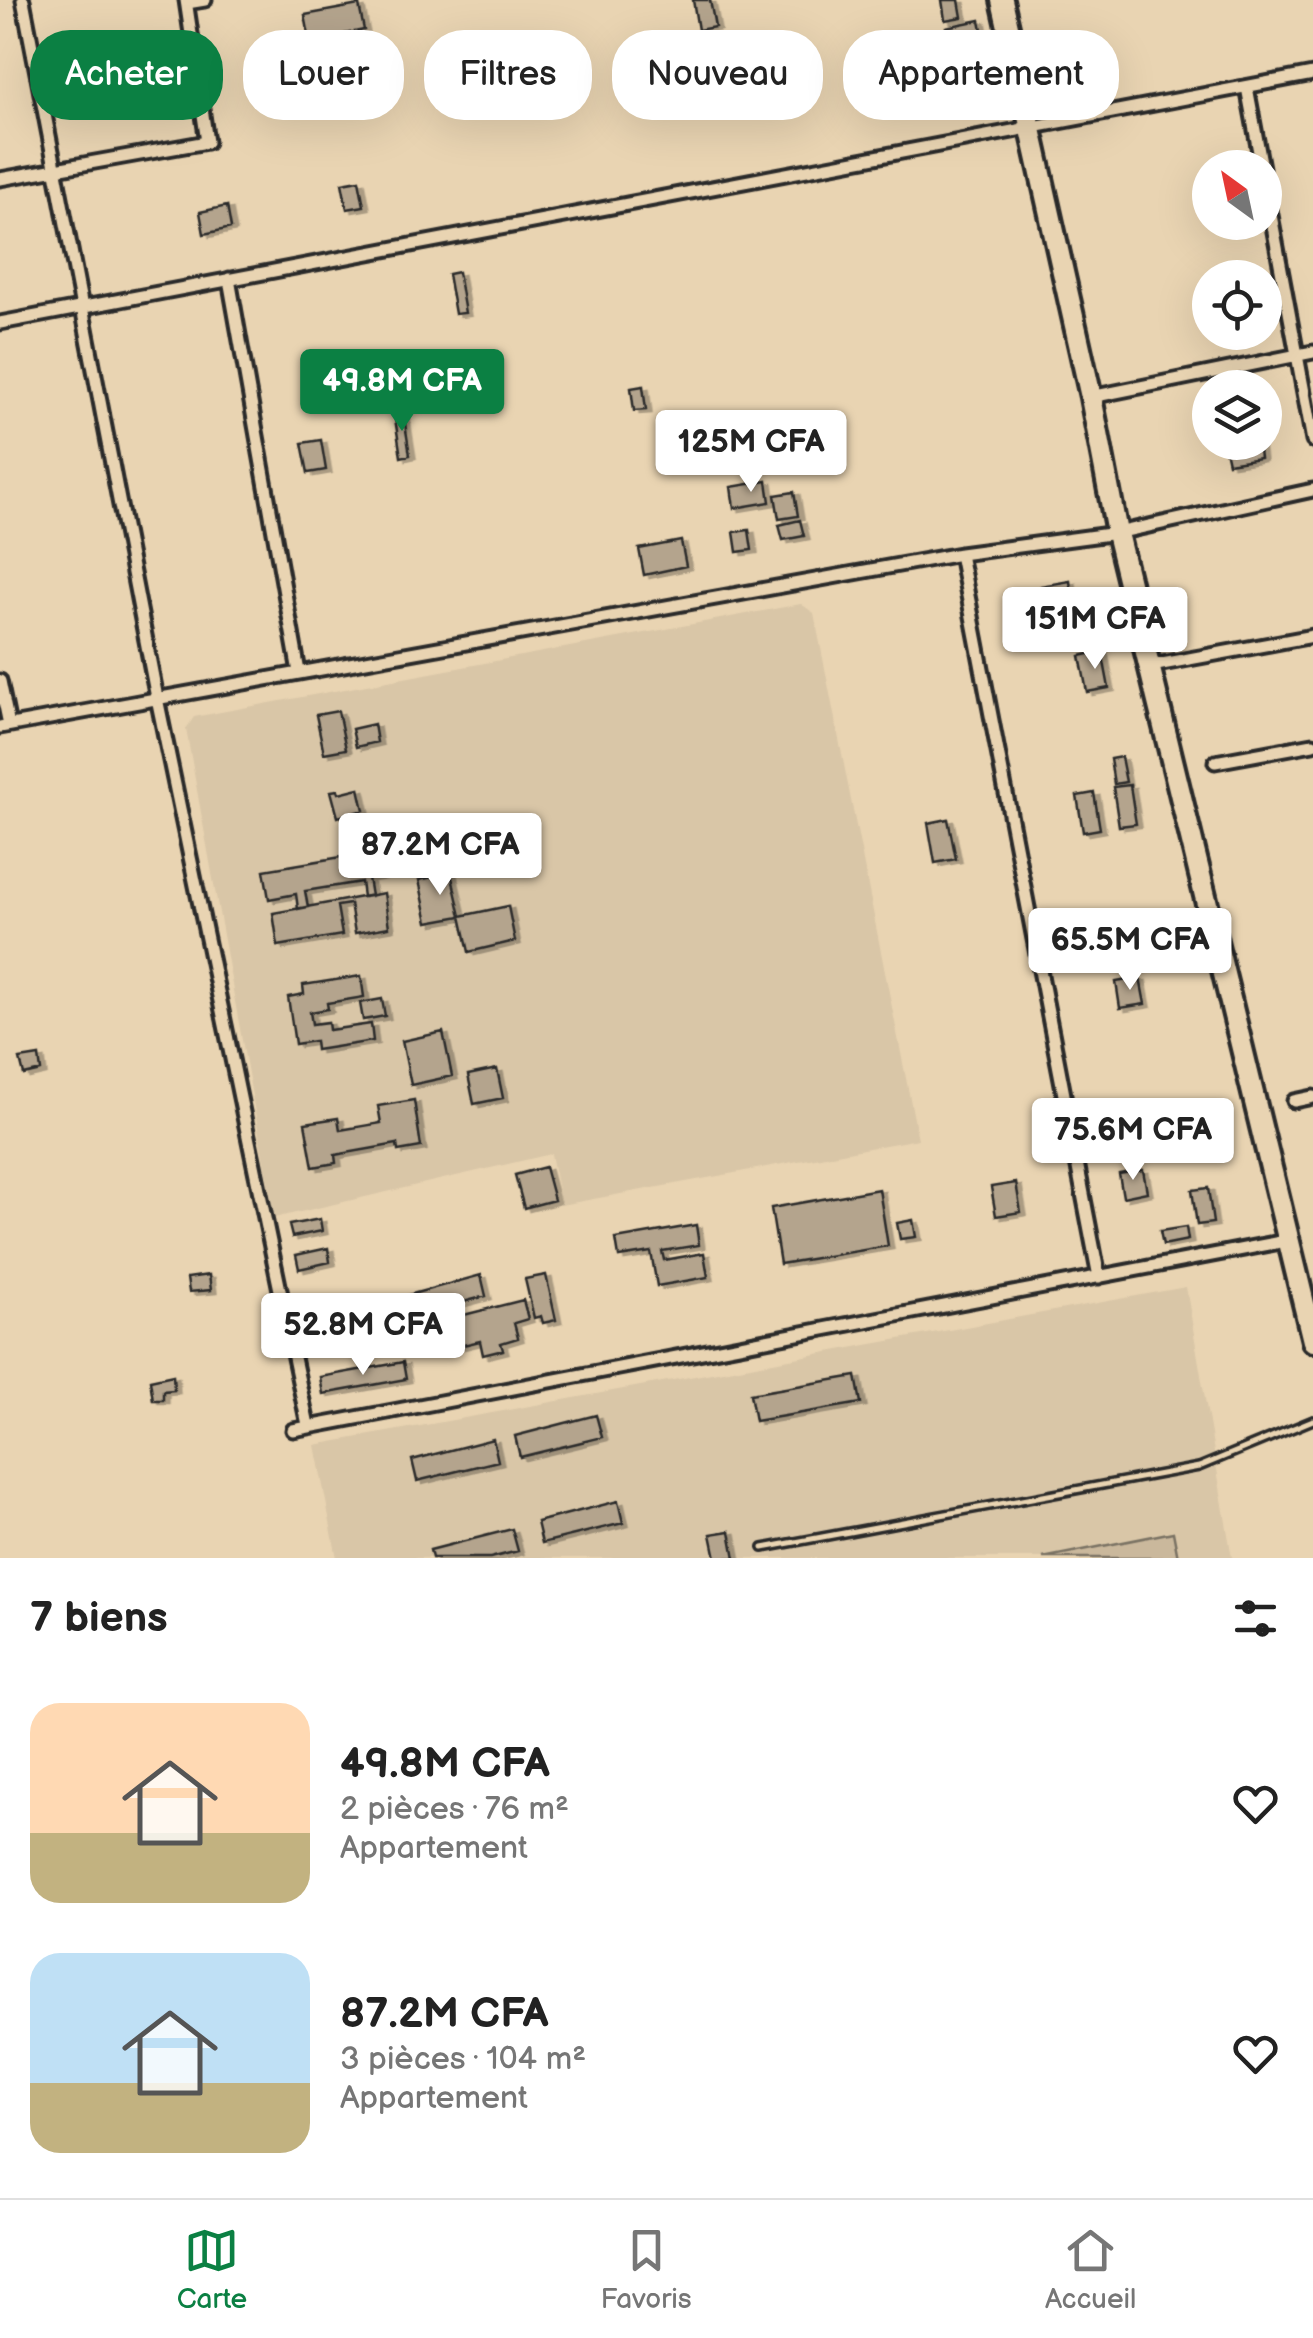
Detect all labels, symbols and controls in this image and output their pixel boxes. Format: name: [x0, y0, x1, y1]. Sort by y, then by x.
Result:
chip: Acheter: [30, 30, 223, 120]
chip: Louer: [243, 30, 404, 120]
chip: Filtres: [424, 30, 592, 120]
chip: Nouveau: [612, 30, 823, 120]
chip: Appartement: [843, 30, 1119, 120]
north arrow: [1192, 150, 1282, 240]
map controls: [1192, 150, 1282, 460]
button: locate: [1192, 260, 1282, 350]
pin: 49.8M CFA: [288, 349, 516, 434]
text: 49.8M CFA: [322, 362, 482, 401]
button: layers: [1192, 370, 1282, 460]
pin: 125M CFA: [648, 410, 854, 495]
text: 125M CFA: [678, 423, 824, 462]
pin: 151M CFA: [992, 587, 1198, 672]
text: 151M CFA: [1024, 600, 1166, 639]
pin: 87.2M CFA: [326, 813, 554, 898]
text: 87.2M CFA: [361, 826, 519, 865]
pin: 65.5M CFA: [1016, 908, 1244, 993]
text: 65.5M CFA: [1050, 921, 1210, 960]
pin: 75.6M CFA: [1019, 1098, 1247, 1183]
text: 75.6M CFA: [1054, 1111, 1212, 1150]
pin: 52.8M CFA: [249, 1293, 477, 1378]
text: 52.8M CFA: [283, 1306, 443, 1345]
icon: filters: [1228, 1591, 1283, 1646]
text: 7 biens: [30, 1593, 168, 1644]
text: 49.8M CFA: [340, 1739, 550, 1790]
icon: home: [110, 1743, 230, 1863]
icon: heart: [1228, 1776, 1283, 1831]
text: 2 pièces · 76 m²: [340, 1790, 569, 1829]
text: Appartement: [340, 1829, 528, 1868]
text: 87.2M CFA: [340, 1989, 549, 2040]
icon: home: [110, 1993, 230, 2113]
icon: heart: [1228, 2026, 1283, 2081]
text: 3 pièces · 104 m²: [340, 2040, 586, 2079]
text: Appartement: [340, 2079, 528, 2118]
tab: Carte: [177, 2223, 247, 2316]
tab: Favoris: [600, 2223, 692, 2316]
tab: Accueil: [1045, 2223, 1136, 2316]

